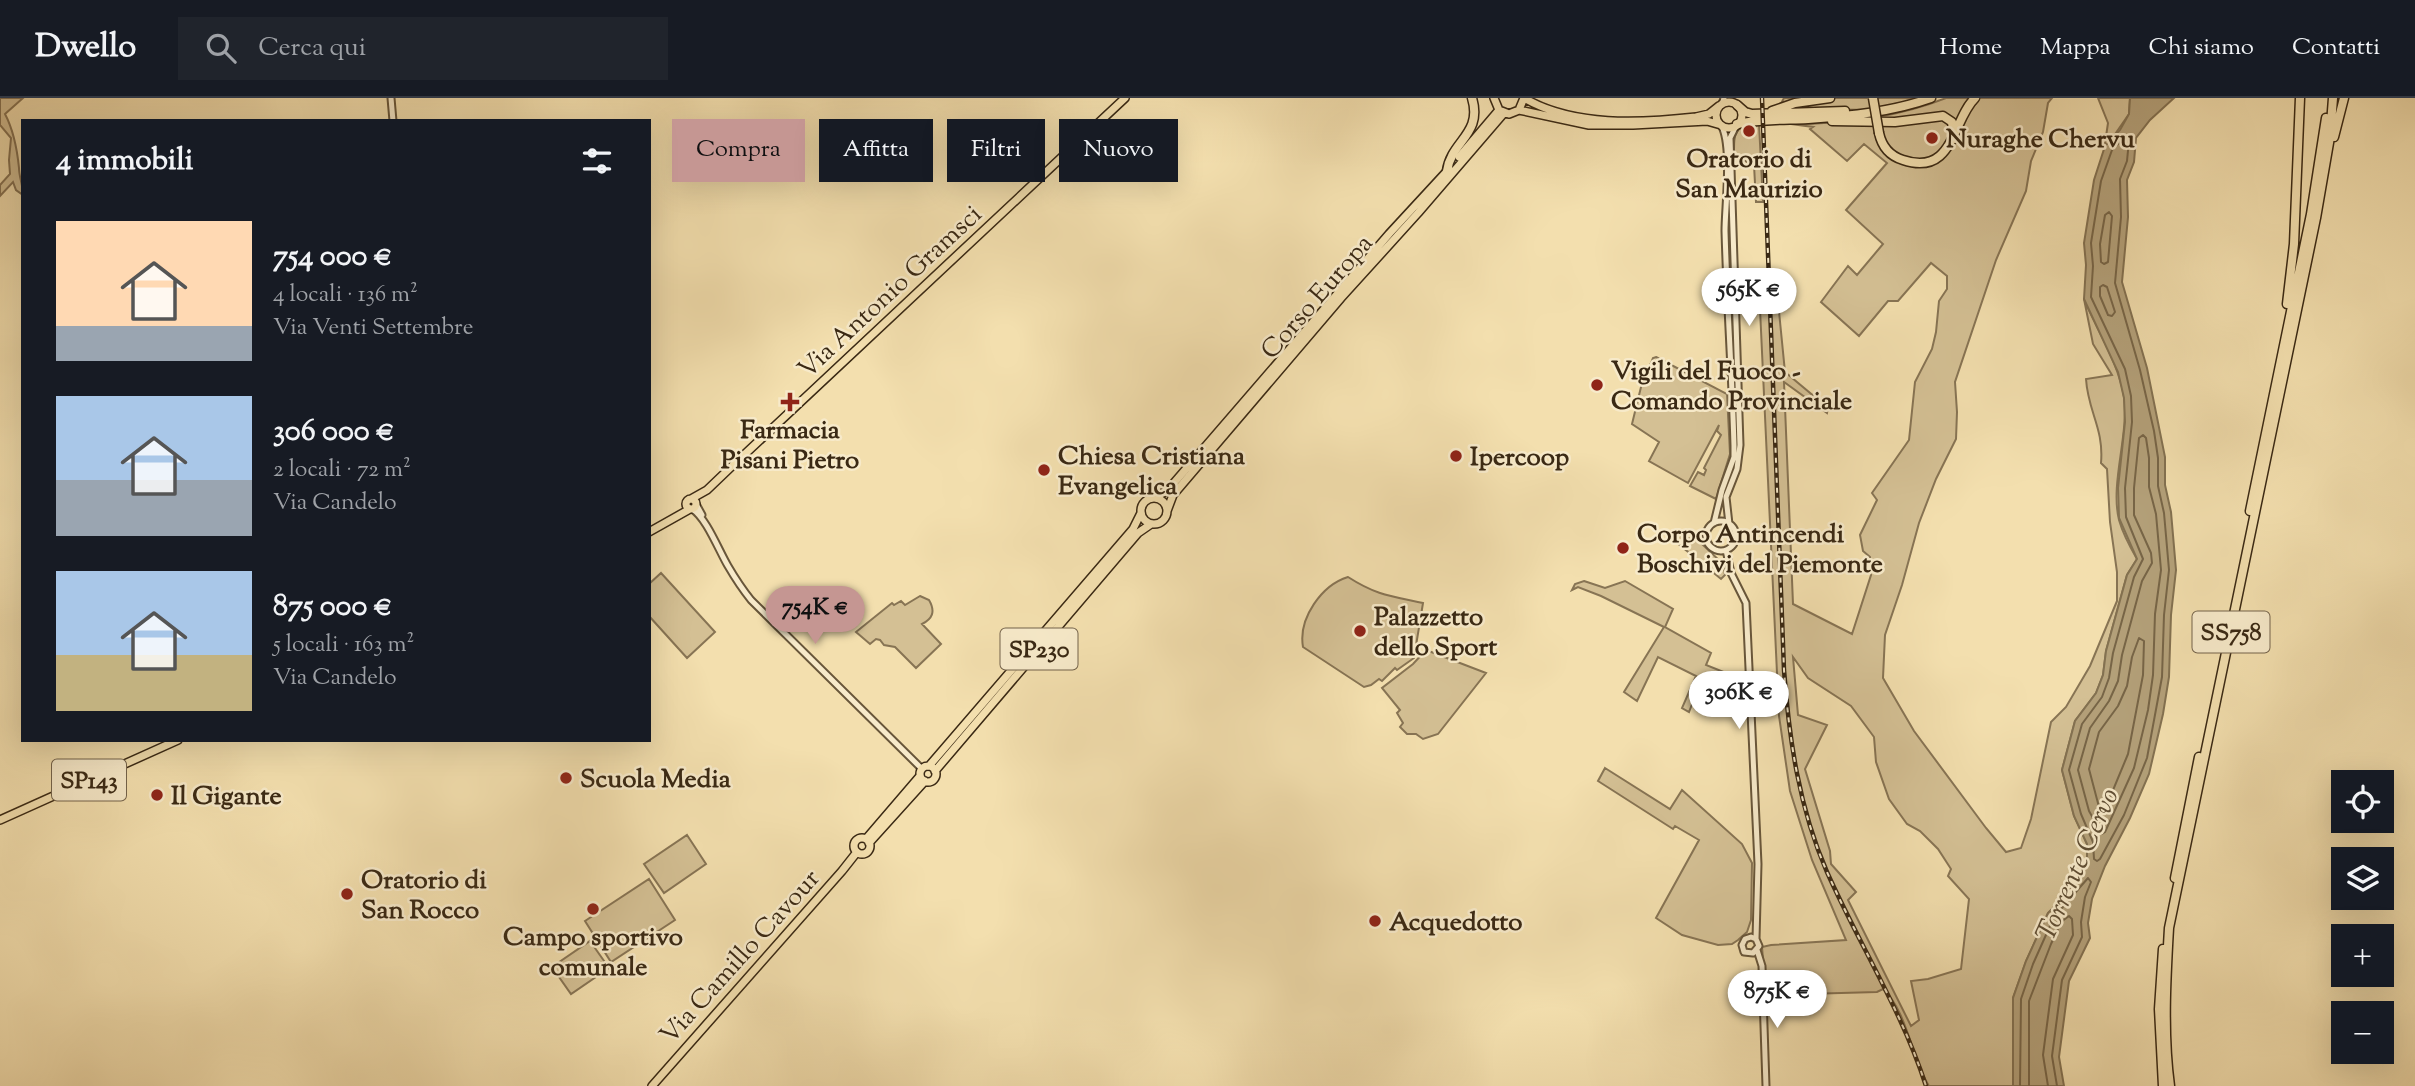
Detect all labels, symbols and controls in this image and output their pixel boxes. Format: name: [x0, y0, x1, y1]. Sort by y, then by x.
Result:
search box: [178, 17, 668, 80]
text: Dwello: [35, 24, 136, 72]
icon: search: [202, 29, 240, 67]
text: Cerca qui: [258, 30, 366, 67]
text: Home: [1939, 31, 2002, 65]
text: Mappa: [2040, 31, 2111, 65]
text: Chi siamo: [2149, 31, 2254, 65]
text: Contatti: [2292, 31, 2380, 65]
chip: Compra: [672, 119, 805, 182]
chip: Affitta: [819, 119, 933, 182]
chip: Filtri: [947, 119, 1045, 182]
chip: Nuovo: [1059, 119, 1178, 182]
place label: Nuraghe Chervu: [1946, 122, 2135, 159]
marker: Oratorio di San Maurizio: [1741, 123, 1757, 139]
marker: Nuraghe Chervu: [1924, 130, 1940, 146]
text: 4 immobili: [56, 140, 193, 183]
icon: filters: [578, 142, 616, 180]
place label: Oratorio di San Maurizio: [1675, 142, 1823, 209]
street label: Via Antonio Gramsci: [790, 197, 991, 388]
street label: Corso Europa: [1253, 227, 1383, 368]
text: 754 000 €: [273, 236, 392, 279]
icon: home: [112, 249, 196, 333]
pin: 565K €: [1692, 268, 1806, 328]
text: 565K €: [1718, 274, 1780, 307]
text: 4 locali · 136 m²: [273, 279, 418, 312]
text: Via Venti Settembre: [273, 312, 473, 345]
place label: Vigili del Fuoco - Comando Provinciale: [1611, 354, 1852, 421]
marker: Vigili del Fuoco - Comando Provinciale: [1589, 377, 1605, 393]
marker: Farmacia Pisani Pietro: [782, 394, 798, 410]
text: 306 000 €: [273, 411, 394, 454]
place label: Farmacia Pisani Pietro: [721, 413, 859, 480]
icon: home: [112, 424, 196, 508]
place label: Chiesa Cristiana Evangelica: [1058, 439, 1245, 506]
place label: Ipercoop: [1470, 440, 1569, 477]
marker: Ipercoop: [1448, 448, 1464, 464]
text: 2 locali · 72 m²: [273, 454, 411, 487]
marker: Chiesa Cristiana Evangelica: [1036, 462, 1052, 478]
text: Via Candelo: [273, 487, 397, 520]
place label: Corpo Antincendi Boschivi del Piemonte: [1637, 517, 1883, 584]
marker: Corpo Antincendi Boschivi del Piemonte: [1615, 540, 1631, 556]
text: 875 000 €: [273, 586, 392, 629]
pin: 754K €: [758, 587, 872, 646]
text: 754K €: [782, 592, 848, 625]
icon: home: [112, 599, 196, 683]
place label: Palazzetto dello Sport: [1374, 600, 1497, 667]
road number: SS758: [2192, 612, 2270, 652]
marker: Palazzetto dello Sport: [1352, 623, 1368, 639]
road number: SP230: [1000, 628, 1078, 670]
text: 5 locali · 163 m²: [273, 629, 414, 662]
text: Via Candelo: [273, 662, 397, 695]
pin: 306K €: [1682, 672, 1796, 731]
text: 306K €: [1705, 677, 1773, 710]
road number: SP143: [52, 760, 126, 800]
place label: Scuola Media: [580, 762, 731, 799]
marker: Scuola Media: [558, 770, 574, 786]
map controls: [2331, 770, 2394, 1064]
button: locate: [2331, 770, 2394, 833]
place label: Il Gigante: [171, 779, 282, 816]
water label: Torrente Cervo: [2027, 782, 2130, 948]
marker: Il Gigante: [149, 787, 165, 803]
button: layers: [2331, 847, 2394, 910]
street label: Via Camillo Cavour: [652, 862, 830, 1053]
place label: Oratorio di San Rocco: [361, 863, 487, 930]
marker: Oratorio di San Rocco: [339, 886, 355, 902]
marker: Campo sportivo comunale: [585, 901, 601, 917]
place label: Acquedotto: [1389, 905, 1522, 942]
marker: Acquedotto: [1367, 913, 1383, 929]
place label: Campo sportivo comunale: [503, 920, 683, 987]
button: +: [2331, 924, 2394, 987]
pin: 875K €: [1720, 970, 1834, 1030]
text: 875K €: [1744, 976, 1810, 1009]
button: −: [2331, 1001, 2394, 1064]

